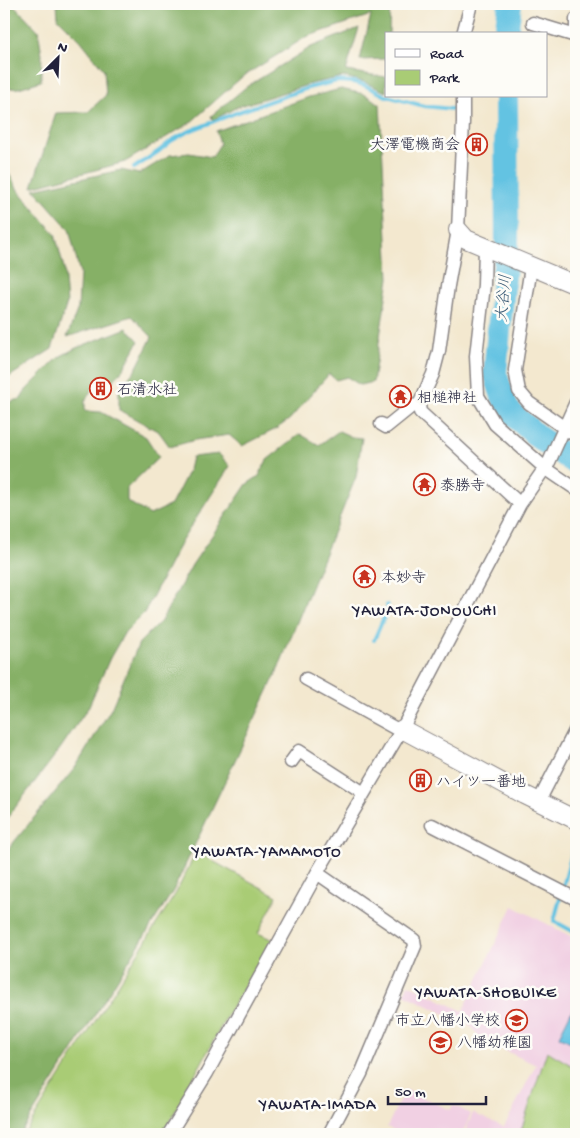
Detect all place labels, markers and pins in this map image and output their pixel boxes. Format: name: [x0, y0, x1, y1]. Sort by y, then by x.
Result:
building icon: 大澤電機商会: [464, 132, 488, 156]
place label: 大澤電機商会: [370, 136, 460, 155]
building icon: 石清水社: [89, 377, 113, 401]
place label: 石清水社: [117, 381, 177, 400]
temple icon: 相槌神社: [389, 385, 413, 409]
place label: 相槌神社: [417, 389, 477, 408]
temple icon: 泰勝寺: [412, 473, 436, 497]
place label: 泰勝寺: [440, 477, 485, 496]
temple icon: 本妙寺: [353, 565, 377, 589]
place label: 本妙寺: [381, 569, 426, 588]
building icon: ハイツ一番地: [408, 769, 432, 793]
place label: ハイツ一番地: [436, 774, 526, 792]
school or university icon: 市立八幡小学校: [504, 1008, 528, 1032]
place label: 市立八幡小学校: [395, 1013, 500, 1031]
school or university icon: 八幡幼稚園: [429, 1030, 453, 1054]
place label: 八幡幼稚園: [457, 1035, 532, 1053]

